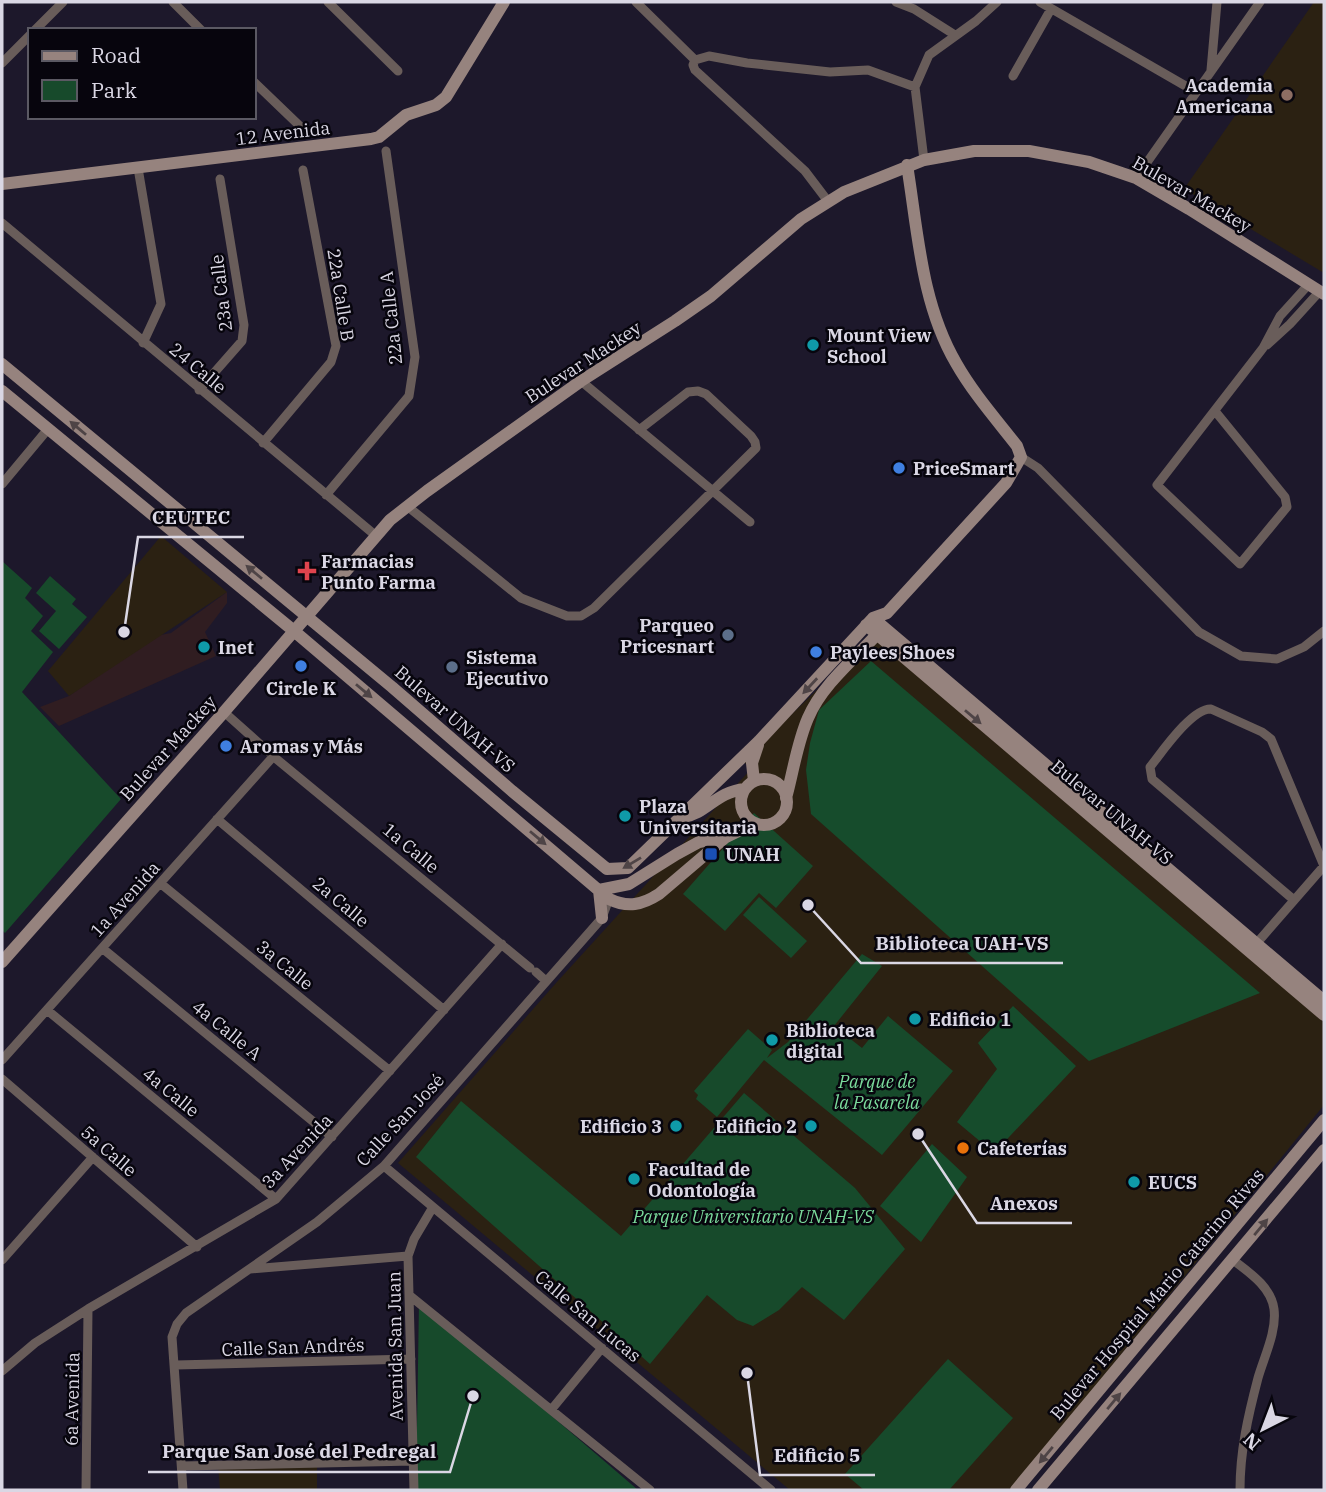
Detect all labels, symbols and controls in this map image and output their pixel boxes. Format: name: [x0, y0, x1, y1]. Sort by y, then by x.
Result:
legend: [28, 28, 256, 119]
text: Road: [91, 41, 141, 69]
place label: Academia Americana: [1176, 74, 1273, 118]
text: Park: [91, 76, 138, 104]
marker: Academia Americana: [1279, 87, 1295, 103]
street label: 12 Avenida: [235, 116, 332, 150]
street label: Bulevar Mackey: [1128, 151, 1256, 238]
street label: 22a Calle B: [322, 247, 360, 343]
street label: 23a Calle: [205, 253, 237, 333]
street label: 22a Calle A: [375, 269, 407, 366]
street label: Bulevar Mackey: [521, 316, 646, 408]
place label: Mount View School: [827, 324, 932, 368]
street label: 24 Calle: [165, 337, 231, 399]
marker: Mount View School: [805, 337, 821, 353]
one-way arrow: [69, 420, 87, 435]
place label: PriceSmart: [913, 457, 1015, 480]
marker: PriceSmart: [891, 460, 907, 476]
callout: CEUTEC: [138, 497, 244, 537]
text: CEUTEC: [152, 505, 230, 529]
place label: Farmacias Punto Farma: [321, 550, 436, 594]
marker: Farmacias Punto Farma: [299, 563, 315, 579]
one-way arrow: [245, 565, 262, 580]
place label: Parqueo Pricesnart: [620, 614, 714, 658]
marker: Parqueo Pricesnart: [720, 627, 736, 643]
place label: Inet: [218, 636, 254, 659]
marker: Inet: [196, 639, 212, 655]
place label: Paylees Shoes: [830, 641, 955, 664]
marker: Paylees Shoes: [808, 644, 824, 660]
place label: Sistema Ejecutivo: [466, 646, 548, 690]
marker: Circle K: [293, 658, 309, 674]
marker: Sistema Ejecutivo: [444, 659, 460, 675]
street label: Bulevar UNAH-VS: [390, 660, 520, 778]
place label: Circle K: [266, 677, 336, 700]
one-way arrow: [802, 677, 818, 694]
one-way arrow: [356, 683, 373, 698]
street label: Bulevar Mackey: [115, 690, 222, 805]
one-way arrow: [965, 709, 982, 724]
place label: Aromas y Más: [240, 735, 363, 758]
marker: Aromas y Más: [218, 738, 234, 754]
street label: Bulevar UNAH-VS: [1046, 754, 1178, 870]
place label: Plaza Universitaria: [639, 795, 757, 839]
marker: Plaza Universitaria: [617, 808, 633, 824]
street label: 1a Calle: [378, 818, 444, 878]
one-way arrow: [529, 830, 546, 845]
place label: UNAH: [725, 843, 780, 866]
marker: UNAH: [703, 846, 719, 862]
street label: 1a Avenida: [85, 856, 165, 942]
one-way arrow: [622, 857, 641, 869]
street label: 2a Calle: [308, 872, 374, 932]
callout: Biblioteca UAH-VS: [861, 923, 1063, 963]
text: Biblioteca UAH-VS: [875, 931, 1049, 955]
street label: 3a Calle: [252, 935, 318, 995]
street label: 4a Calle A: [187, 995, 267, 1065]
place label: Edificio 1: [929, 1008, 1011, 1031]
marker: Edificio 1: [907, 1011, 923, 1027]
place label: Biblioteca digital: [786, 1019, 875, 1063]
marker: Biblioteca digital: [764, 1032, 780, 1048]
street label: 4a Calle: [138, 1062, 204, 1122]
street label: Calle San José: [351, 1069, 449, 1171]
park label: Parque de la Pasarela: [834, 1070, 920, 1114]
street label: 3a Avenida: [257, 1109, 337, 1193]
place label: Edificio 3: [580, 1115, 662, 1138]
place label: Edificio 2: [715, 1115, 797, 1138]
marker: Edificio 3: [668, 1118, 684, 1134]
marker: Edificio 2: [803, 1118, 819, 1134]
street label: 5a Calle: [76, 1120, 142, 1182]
place label: Cafeterías: [977, 1137, 1067, 1160]
marker: Cafeterías: [955, 1140, 971, 1156]
place label: Facultad de Odontología: [648, 1158, 756, 1202]
street label: Bulevar Hospital Mario Catarino Rivas: [1045, 1164, 1269, 1424]
marker: Facultad de Odontología: [626, 1171, 642, 1187]
place label: EUCS: [1148, 1171, 1197, 1194]
marker: EUCS: [1126, 1174, 1142, 1190]
callout: Anexos: [977, 1183, 1072, 1223]
text: Anexos: [990, 1191, 1058, 1215]
park label: Parque Universitario UNAH-VS: [632, 1205, 874, 1228]
one-way arrow: [1253, 1218, 1269, 1236]
street label: Calle San Lucas: [530, 1265, 646, 1367]
street label: Avenida San Juan: [382, 1271, 408, 1421]
street label: Calle San Andrés: [221, 1333, 365, 1361]
street label: 6a Avenida: [60, 1352, 84, 1446]
one-way arrow: [1106, 1392, 1121, 1409]
north arrow: [1228, 1394, 1298, 1464]
text: N: [1238, 1428, 1265, 1456]
callout: Parque San José del Pedregal: [148, 1432, 450, 1472]
callout: Edificio 5: [760, 1435, 875, 1475]
text: Parque San José del Pedregal: [162, 1439, 436, 1463]
text: Edificio 5: [774, 1443, 860, 1467]
one-way arrow: [1039, 1446, 1054, 1463]

